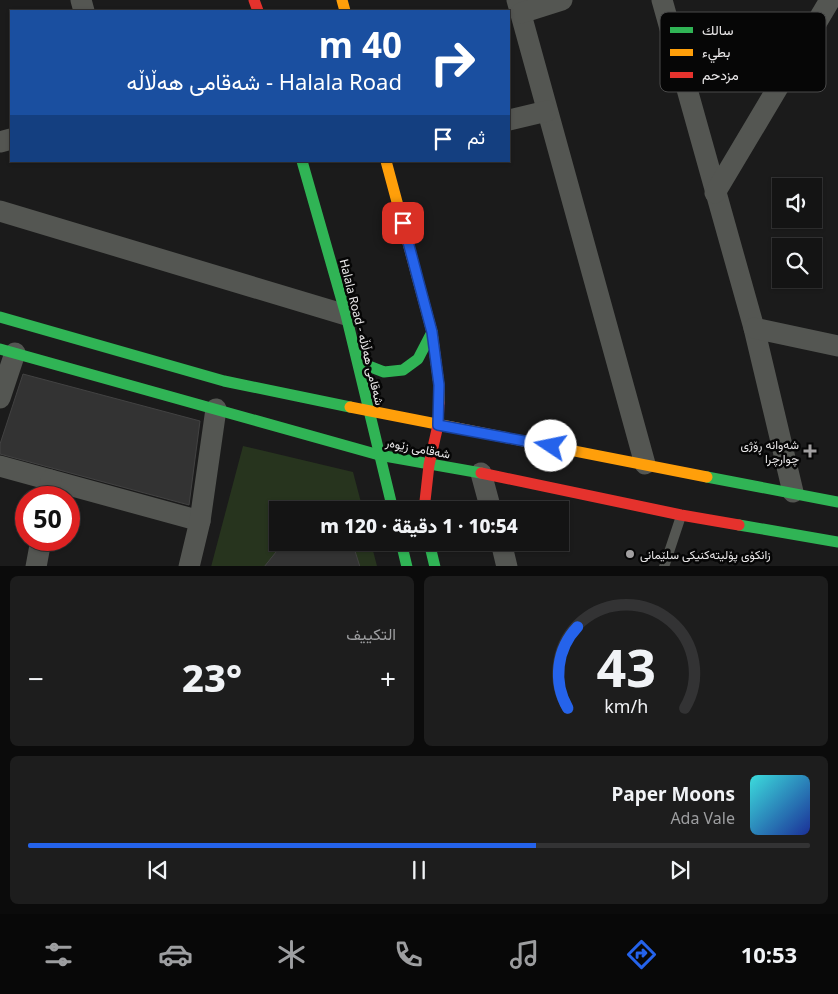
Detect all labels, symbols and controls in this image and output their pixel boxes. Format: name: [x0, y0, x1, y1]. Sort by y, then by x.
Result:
legend: [660, 12, 826, 92]
text: سالك: [702, 20, 733, 39]
text: 40 m: [319, 21, 402, 68]
icon: right: [420, 30, 485, 95]
text: بطيء: [702, 42, 730, 64]
text: مزدحم: [702, 65, 739, 84]
text: Halala Road - شەقامی هەڵاڵە: [127, 66, 402, 96]
text: ثم: [467, 124, 485, 150]
icon: arrive: [429, 125, 457, 153]
map controls: [772, 178, 822, 288]
button: sound: [772, 178, 822, 228]
pin: [382, 202, 424, 244]
icon: arrive: [389, 209, 417, 237]
button: search: [772, 238, 822, 288]
street label: Halala Road - شەقامی هەڵاڵە: [336, 257, 388, 407]
position arrow: [524, 419, 576, 471]
street label: شەقامی زێوەر: [383, 433, 452, 463]
place label: شەوانە ڕۆژی چوارچرا: [740, 436, 799, 467]
marker: شەوانە ڕۆژی چوارچرا: [803, 444, 817, 458]
speed limit sign: 50: [15, 486, 80, 551]
text: 10:54 · 1 دقيقة · 120 m: [320, 513, 518, 539]
place label: زانکۆی پۆلیتەکنیکی سلێمانی: [640, 546, 771, 563]
marker: زانکۆی پۆلیتەکنیکی سلێمانی: [624, 548, 636, 560]
text: التكييف: [346, 623, 396, 645]
text: 43: [596, 631, 656, 702]
text: 23°: [182, 651, 242, 703]
text: −: [28, 659, 44, 697]
text: +: [380, 659, 396, 697]
text: km/h: [604, 694, 648, 718]
text: Paper Moons: [611, 781, 735, 807]
text: Ada Vale: [670, 807, 735, 829]
icon: previous: [144, 856, 172, 884]
icon: pause: [405, 856, 433, 884]
icon: next: [666, 856, 694, 884]
icon: filters: [41, 937, 76, 972]
icon: car: [158, 937, 193, 972]
icon: climate: [274, 937, 309, 972]
icon: phone: [391, 937, 426, 972]
icon: music: [507, 937, 542, 972]
icon: directions: [624, 937, 659, 972]
text: 10:53: [741, 939, 797, 969]

